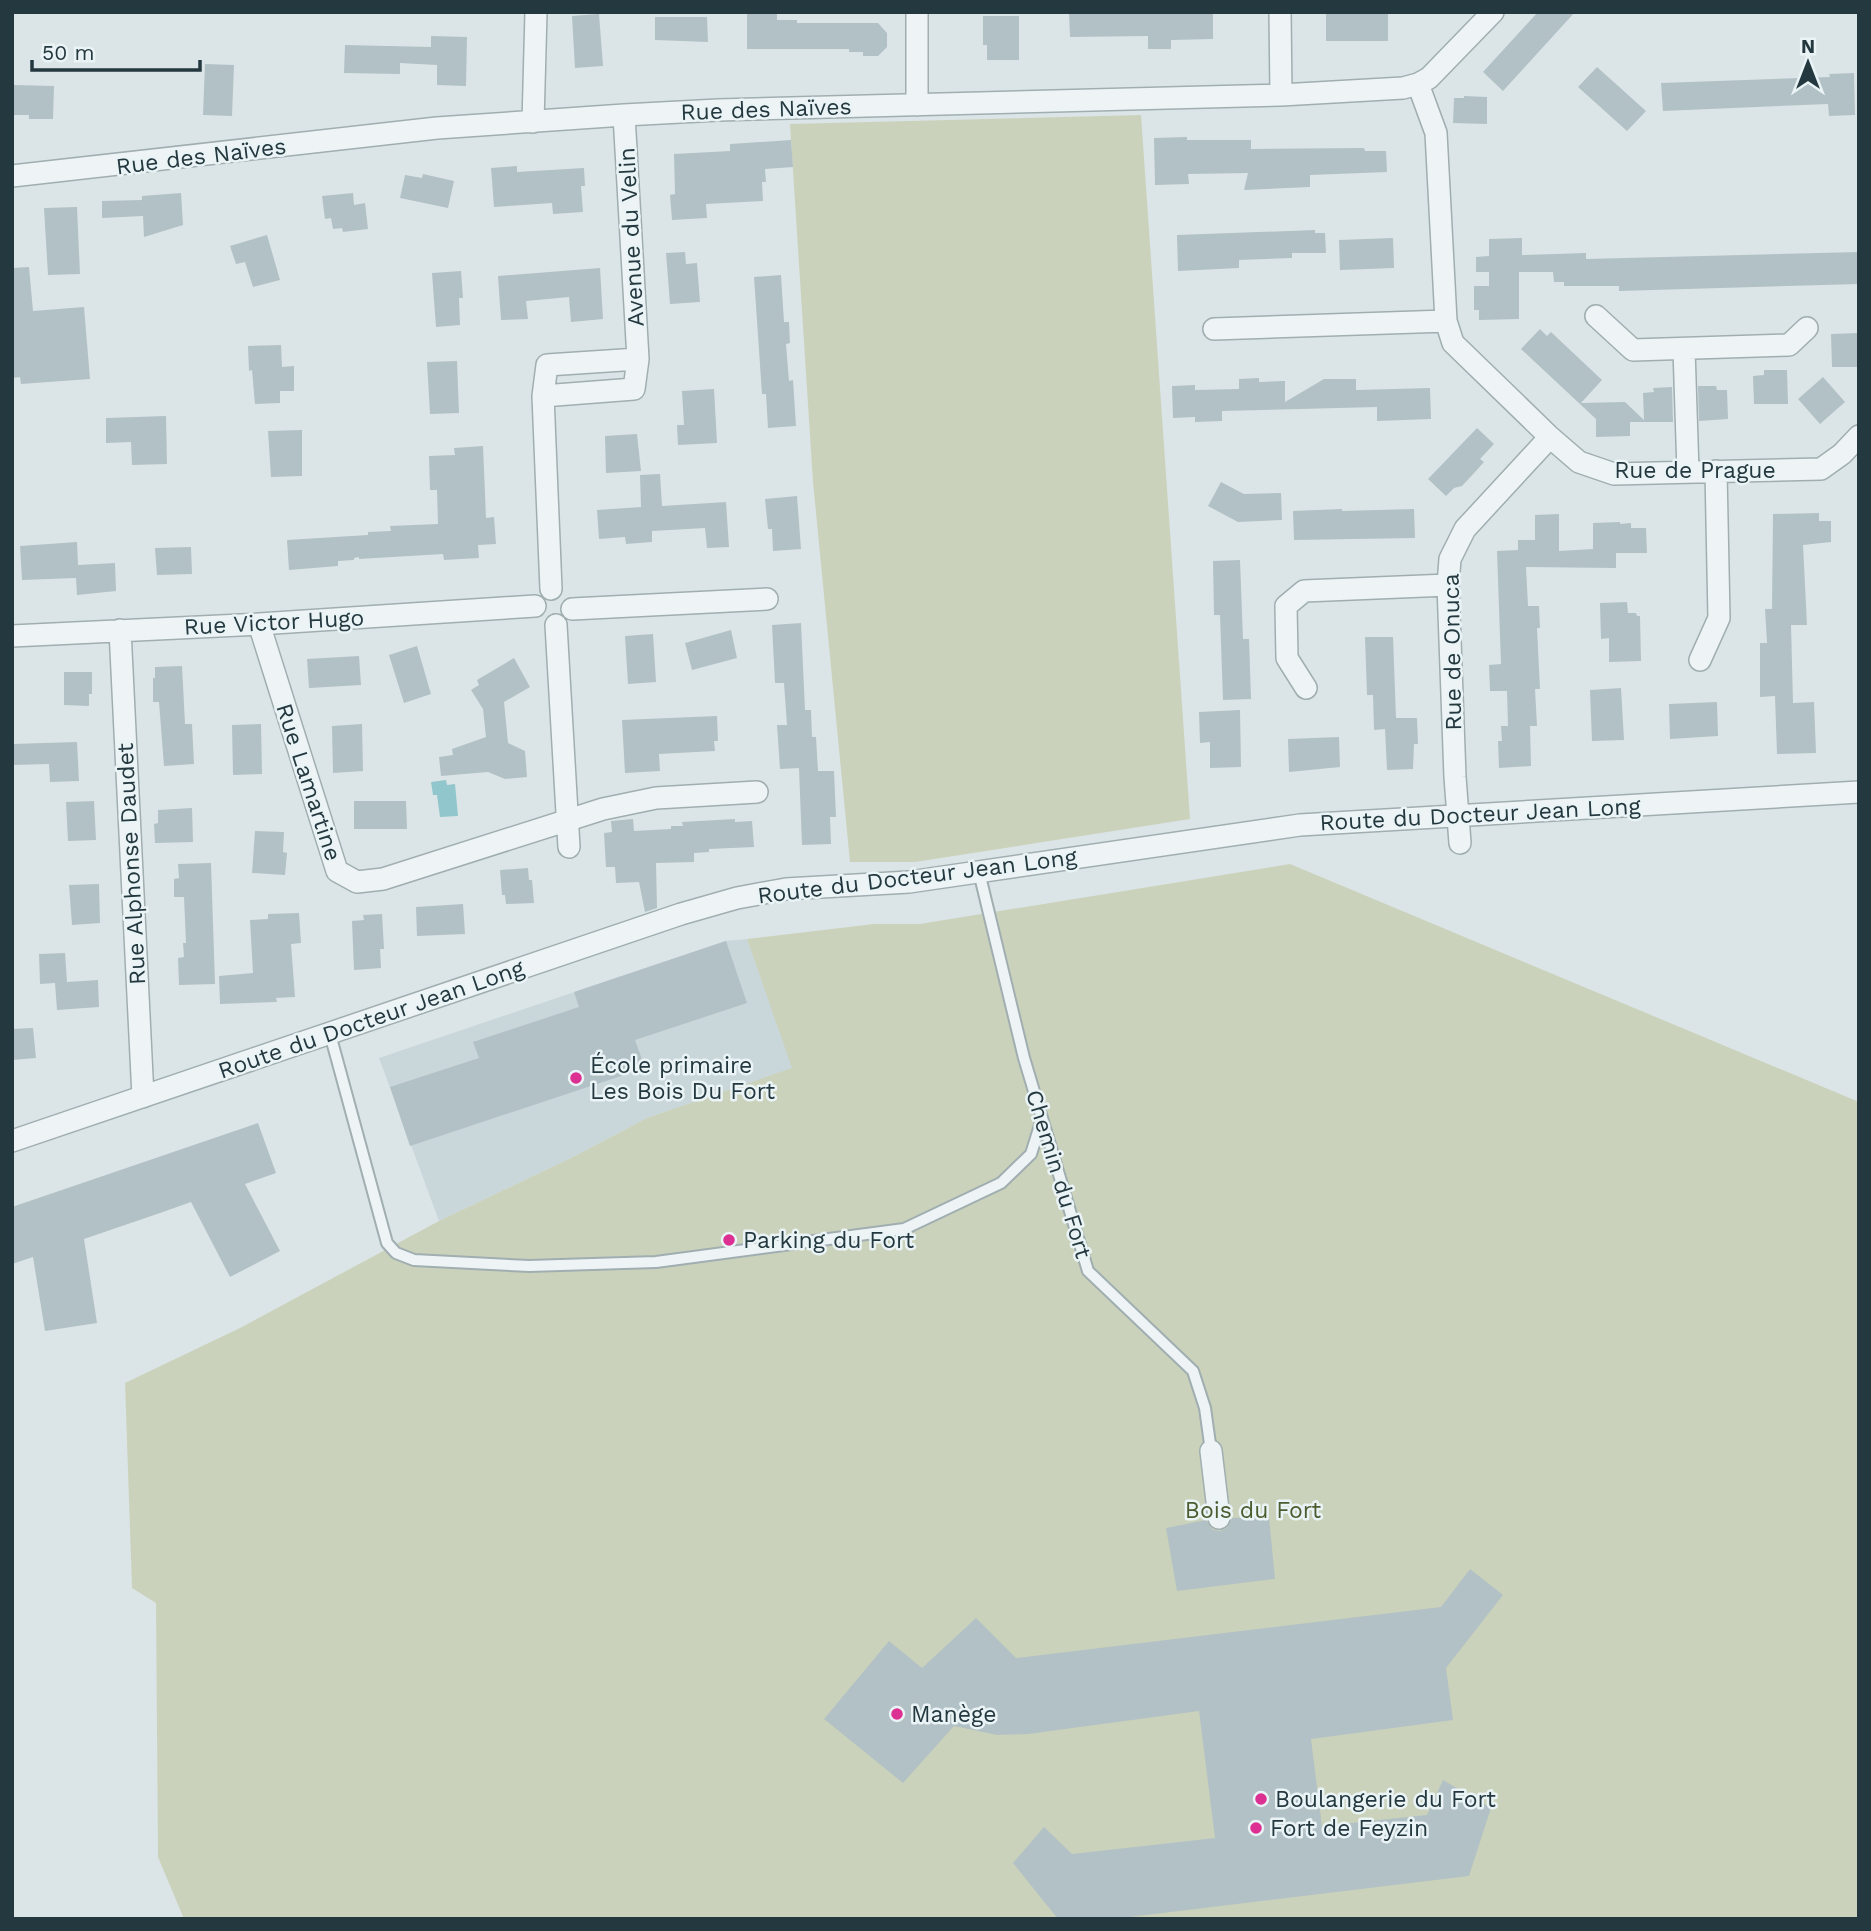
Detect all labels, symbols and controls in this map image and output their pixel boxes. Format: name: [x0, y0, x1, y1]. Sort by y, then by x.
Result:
scale bar: [32, 28, 200, 72]
north arrow: [1773, 28, 1843, 98]
text: N: [1801, 35, 1815, 58]
text: 50 m: [42, 40, 94, 65]
street label: Rue des Naïves: [680, 93, 852, 126]
street label: Rue des Naïves: [114, 133, 288, 180]
street label: Avenue du Velin: [613, 147, 650, 327]
street label: Rue de Prague: [1614, 457, 1776, 484]
street label: Rue de Onuca: [1438, 573, 1467, 731]
street label: Rue Victor Hugo: [183, 604, 365, 641]
street label: Rue Lamartine: [270, 700, 347, 864]
street label: Rue Alphonse Daudet: [112, 742, 151, 986]
street label: Route du Docteur Jean Long: [1319, 793, 1642, 836]
street label: Route du Docteur Jean Long: [756, 843, 1079, 909]
street label: Route du Docteur Jean Long: [215, 954, 528, 1085]
place label: École primaire Les Bois Du Fort: [590, 1052, 775, 1105]
marker: École primaire Les Bois Du Fort: [568, 1070, 584, 1086]
street label: Chemin du Fort: [1020, 1087, 1097, 1262]
place label: Parking du Fort: [743, 1227, 915, 1254]
marker: Parking du Fort: [721, 1232, 737, 1248]
park label: Bois du Fort: [1185, 1497, 1321, 1524]
place label: Manège: [911, 1701, 997, 1728]
marker: Manège: [889, 1706, 905, 1722]
place label: Boulangerie du Fort: [1275, 1786, 1496, 1813]
marker: Boulangerie du Fort: [1253, 1791, 1269, 1807]
place label: Fort de Feyzin: [1270, 1815, 1428, 1842]
marker: Fort de Feyzin: [1248, 1820, 1264, 1836]

